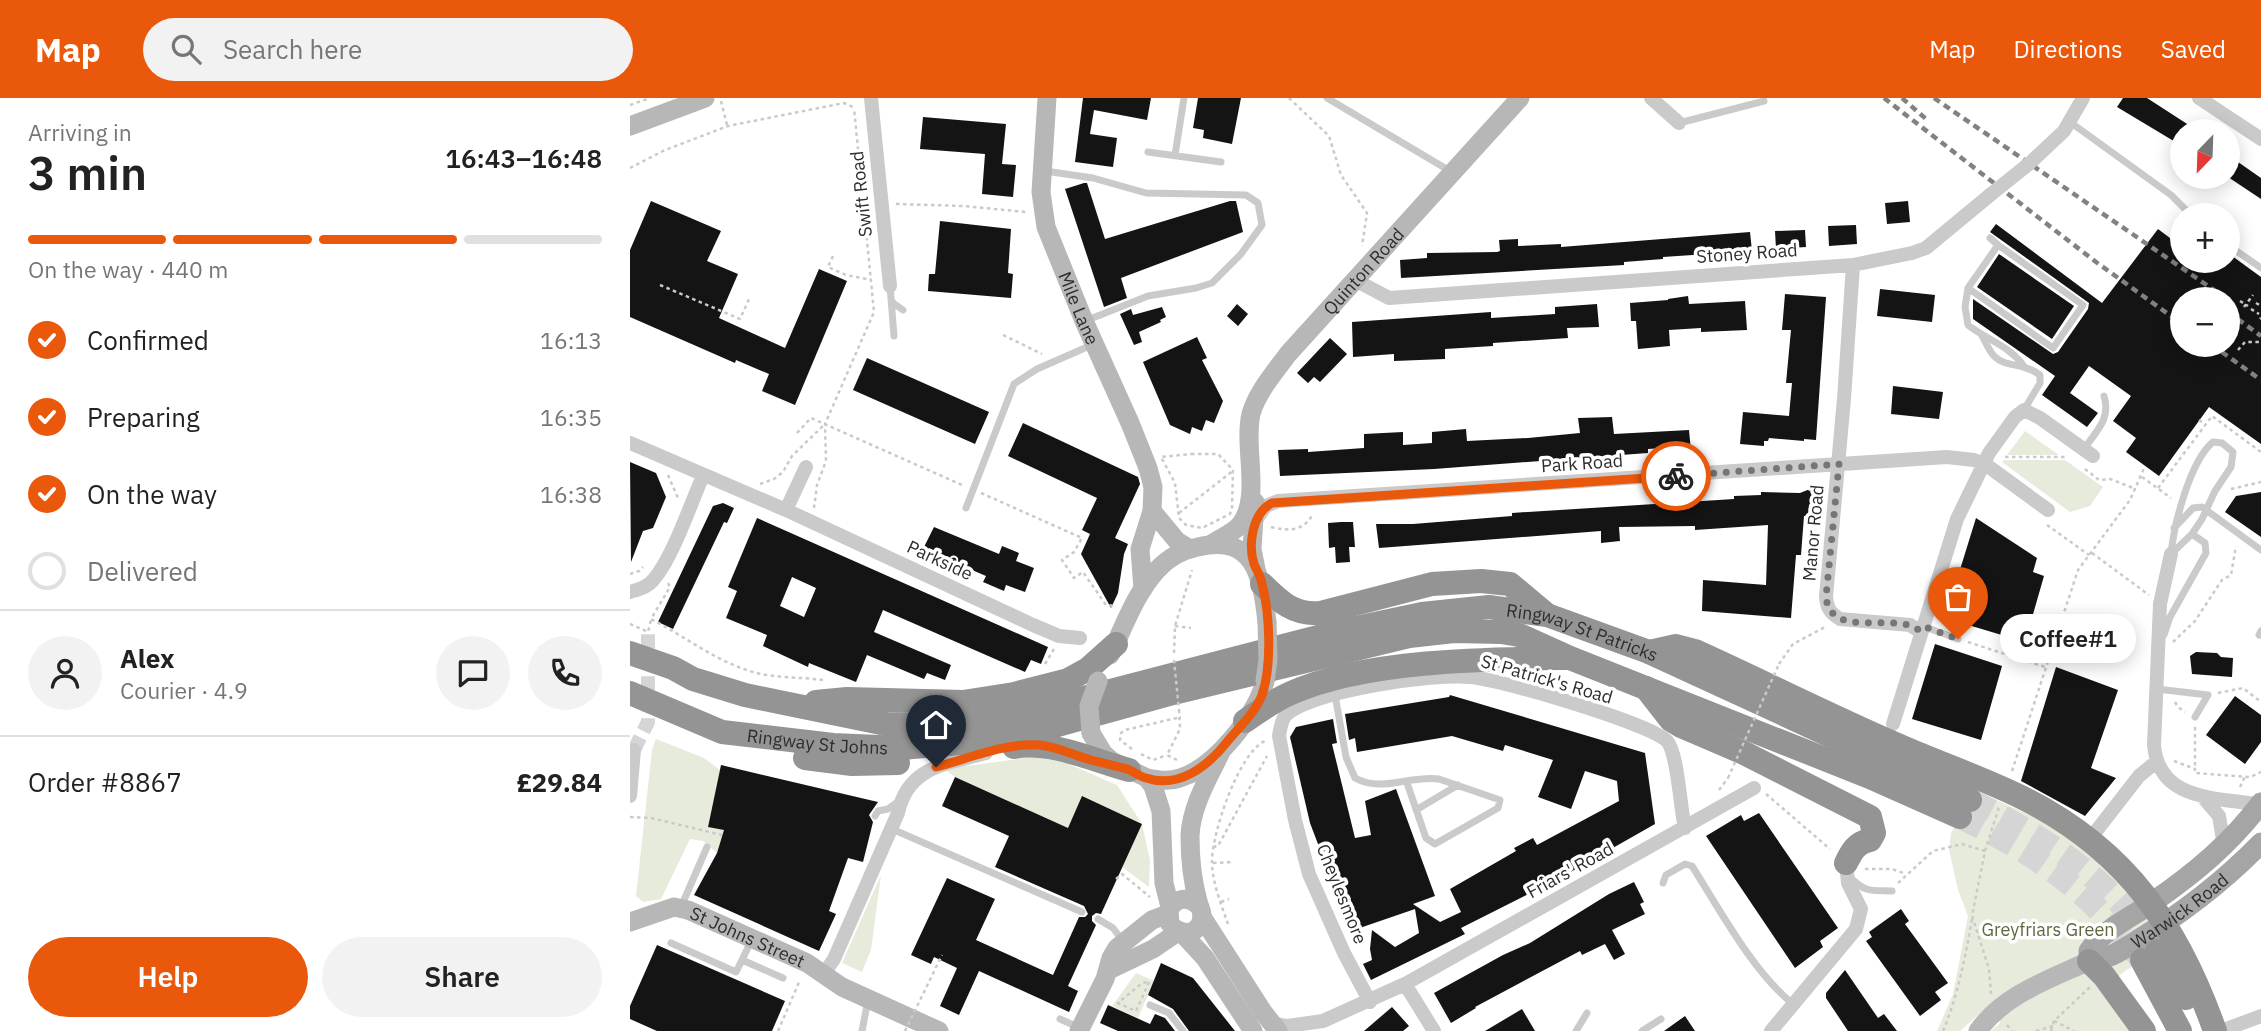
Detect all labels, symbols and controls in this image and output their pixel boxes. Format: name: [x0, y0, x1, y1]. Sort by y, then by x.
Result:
search box: [143, 18, 633, 81]
text: Map: [35, 28, 101, 71]
icon: search: [167, 30, 205, 68]
text: Search here: [223, 32, 362, 66]
text: Map: [1929, 33, 1975, 65]
text: Directions: [2013, 33, 2123, 65]
text: Saved: [2161, 33, 2226, 65]
text: Arriving in: [28, 117, 132, 147]
north arrow: [2170, 119, 2240, 189]
map controls: [2170, 119, 2240, 357]
text: 16:43–16:48: [445, 141, 602, 175]
text: 3 min: [28, 143, 147, 203]
street label: Swift Road: [845, 150, 877, 238]
button: +: [2170, 203, 2240, 273]
street label: Quinton Road: [1318, 222, 1409, 319]
street label: Stoney Road: [1696, 238, 1798, 268]
text: On the way · 440 m: [28, 254, 228, 284]
street label: Mile Lane: [1054, 268, 1105, 348]
button: −: [2170, 287, 2240, 357]
icon: check: [28, 321, 66, 359]
text: Confirmed: [87, 323, 209, 357]
text: 16:13: [540, 325, 602, 355]
icon: check: [28, 398, 66, 436]
text: Preparing: [87, 400, 200, 434]
text: 16:35: [540, 402, 602, 432]
courier: [1641, 441, 1711, 511]
street label: Park Road: [1540, 449, 1624, 477]
icon: bike: [1657, 457, 1695, 495]
icon: check: [28, 475, 66, 513]
text: On the way: [87, 477, 217, 511]
text: 16:38: [540, 479, 602, 509]
street label: Manor Road: [1797, 484, 1829, 582]
street label: Parkside: [903, 535, 977, 585]
text: Delivered: [87, 554, 198, 588]
pin: [1928, 567, 1988, 639]
icon: bag: [1939, 578, 1977, 616]
street label: Ringway St Patricks: [1505, 598, 1662, 666]
callout: Coffee#1: [2000, 614, 2136, 664]
text: Coffee#1: [2019, 623, 2117, 653]
button: person: [28, 636, 102, 710]
button: chat: [436, 636, 510, 710]
button: phone: [528, 636, 602, 710]
text: Alex: [120, 641, 174, 675]
street label: St Patrick's Road: [1478, 649, 1616, 709]
text: Courier · 4.9: [120, 675, 248, 705]
pin: [906, 695, 966, 767]
icon: home: [917, 706, 955, 744]
street label: Ringway St Johns: [746, 724, 889, 759]
text: Order #8867: [28, 765, 182, 799]
text: £29.84: [516, 765, 602, 799]
street label: Friars' Road: [1523, 837, 1617, 903]
street label: Cheylesmore: [1311, 841, 1373, 948]
street label: Warwick Road: [2126, 868, 2233, 953]
street label: St Johns Street: [687, 901, 809, 972]
park label: Greyfriars Green: [1981, 918, 2115, 941]
button: Help: [28, 937, 308, 1017]
button: Share: [322, 937, 602, 1017]

